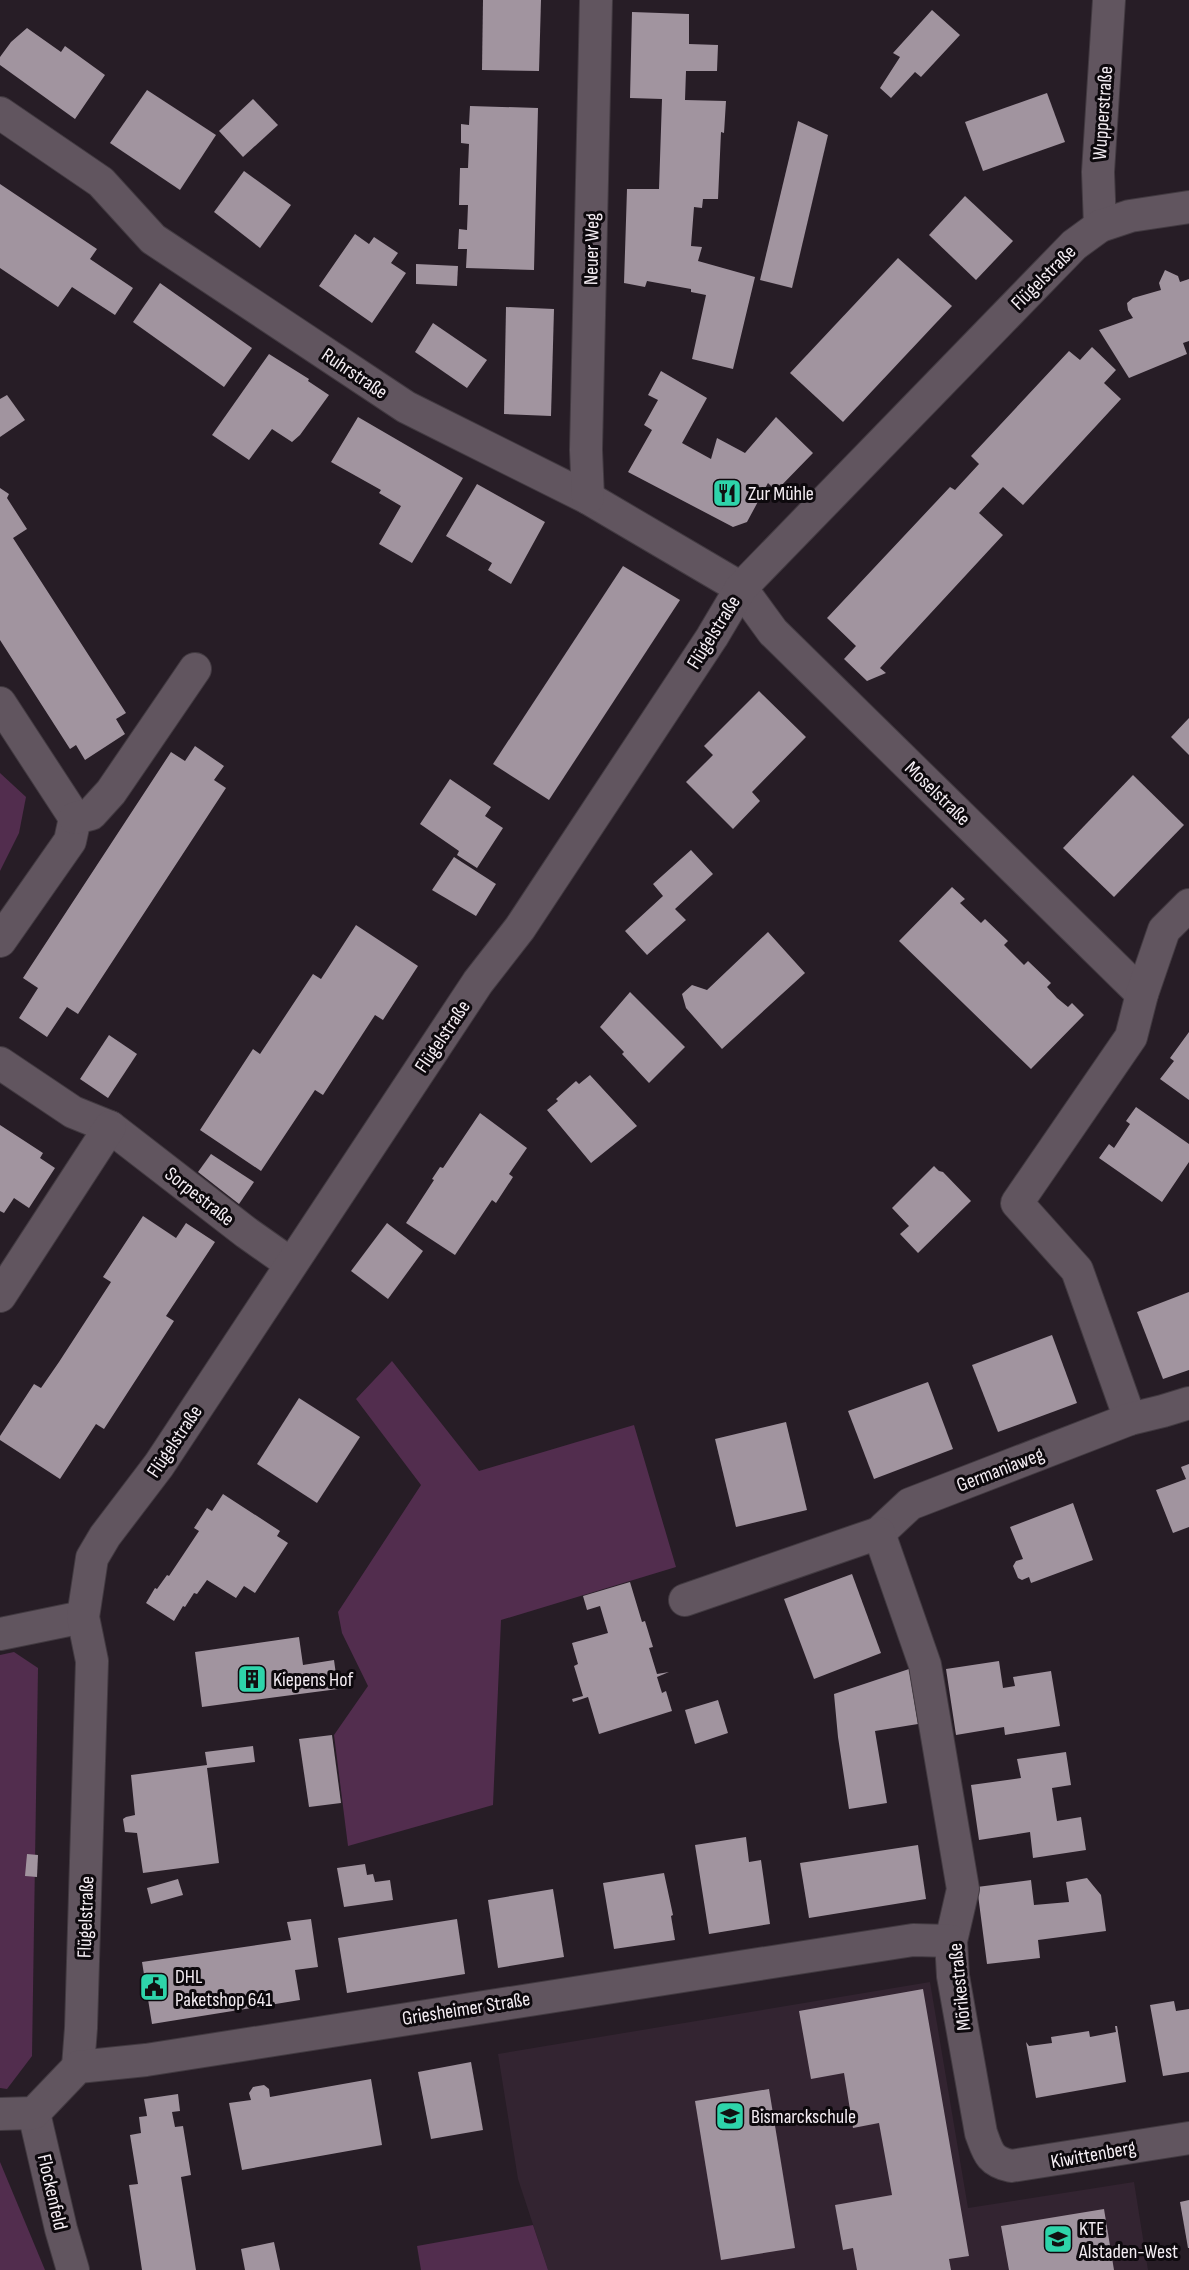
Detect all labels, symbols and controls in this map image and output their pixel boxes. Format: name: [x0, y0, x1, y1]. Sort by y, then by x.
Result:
street label: Wupperstraße: [1088, 65, 1118, 161]
street label: Neuer Weg: [579, 213, 605, 285]
street label: Flügelstraße: [1006, 240, 1081, 315]
street label: Ruhrstraße: [317, 343, 392, 405]
restaurant icon: Zur Mühle: [711, 477, 743, 509]
place label: Zur Mühle: [748, 482, 814, 506]
street label: Flügelstraße: [682, 591, 746, 674]
street label: Moselstraße: [899, 757, 975, 831]
street label: Flügelstraße: [410, 996, 476, 1077]
street label: Sorpestraße: [160, 1162, 239, 1231]
street label: Flügelstraße: [142, 1401, 208, 1482]
street label: Germaniaweg: [953, 1442, 1047, 1498]
building icon: Kiepens Hof: [236, 1663, 268, 1695]
place label: Kiepens Hof: [273, 1668, 353, 1692]
street label: Flügelstraße: [73, 1876, 99, 1959]
street label: Mörikestraße: [943, 1942, 977, 2032]
place label: DHL Paketshop 641: [175, 1965, 272, 2012]
public building icon: DHL Paketshop 641: [138, 1971, 170, 2003]
street label: Griesheimer Straße: [401, 1987, 532, 2031]
school or university icon: Bismarckschule: [714, 2100, 746, 2132]
place label: Bismarckschule: [751, 2105, 856, 2129]
street label: Kiwittenberg: [1049, 2136, 1138, 2174]
street label: Flockenfeld: [32, 2152, 72, 2232]
place label: KTE Alstaden-West: [1078, 2217, 1178, 2264]
school or university icon: KTE Alstaden-West: [1042, 2223, 1074, 2255]

